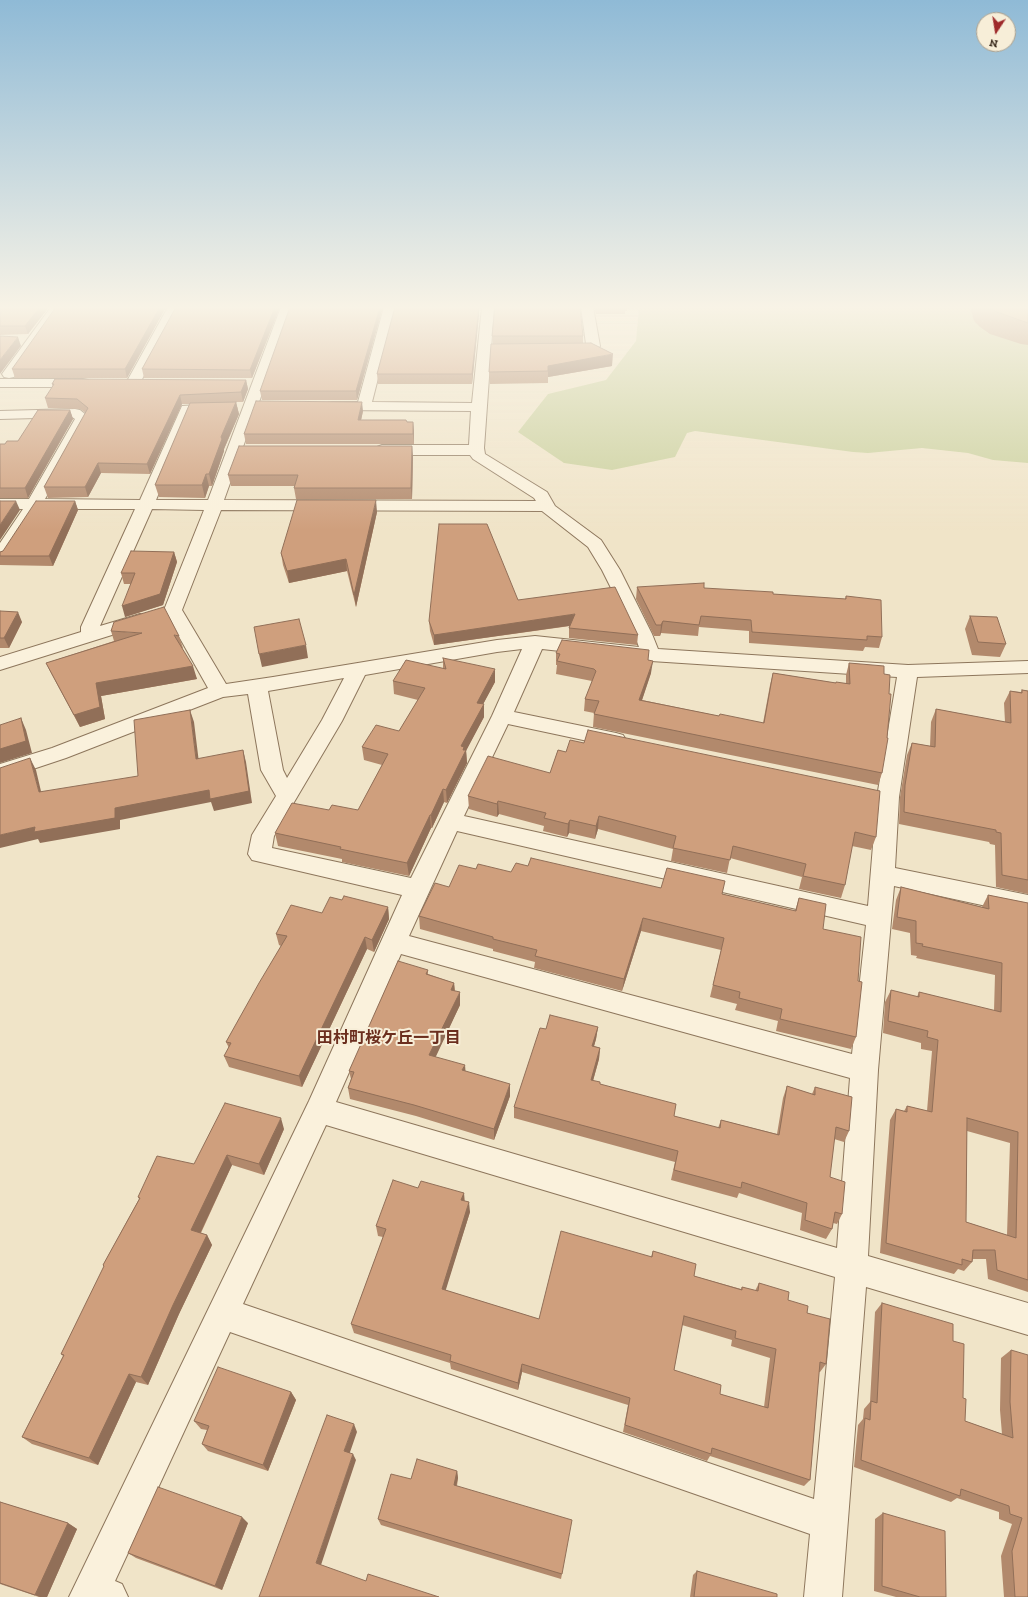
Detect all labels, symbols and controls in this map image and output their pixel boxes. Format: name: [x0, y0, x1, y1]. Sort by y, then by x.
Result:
north arrow: [976, 12, 1016, 52]
text: N: [988, 36, 999, 50]
district label: 田村町桜ケ丘一丁目: [317, 1028, 461, 1048]

